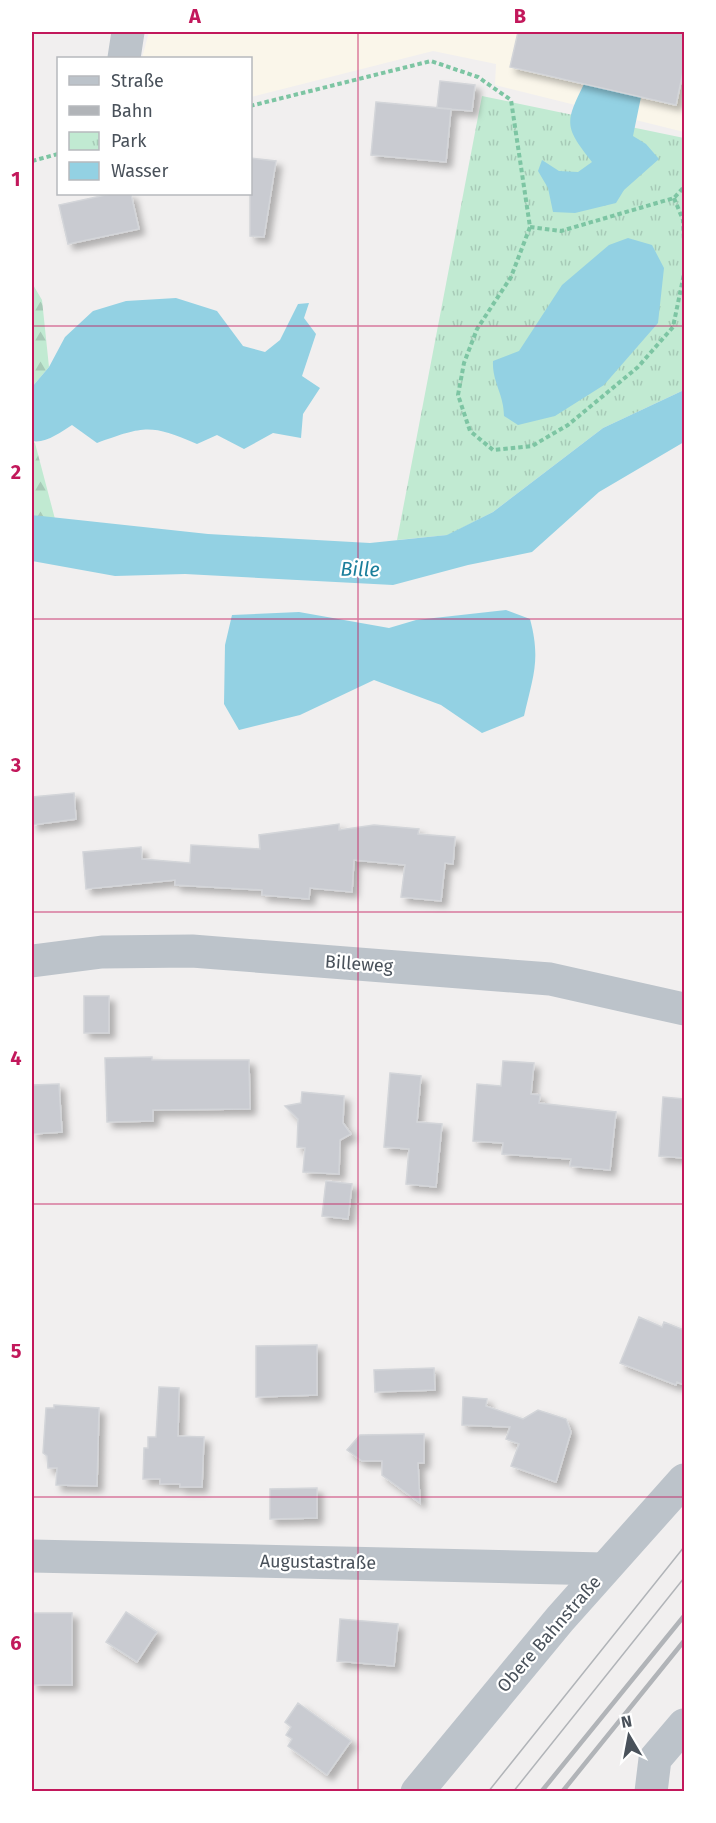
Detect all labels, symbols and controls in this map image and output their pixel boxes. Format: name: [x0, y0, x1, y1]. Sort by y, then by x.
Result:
text: A: [188, 4, 202, 28]
text: B: [514, 4, 526, 28]
legend: [57, 57, 252, 195]
text: Straße: [111, 70, 164, 92]
text: Bahn: [111, 100, 153, 122]
text: Park: [111, 130, 147, 152]
text: Wasser: [111, 160, 168, 182]
text: 1: [11, 167, 21, 191]
text: 2: [11, 460, 21, 484]
water label: Bille: [340, 557, 380, 581]
text: 3: [10, 753, 21, 777]
street label: Billeweg: [324, 951, 394, 977]
text: 4: [10, 1046, 22, 1070]
text: 5: [11, 1339, 22, 1363]
street label: Augustastraße: [260, 1550, 376, 1574]
street label: Obere Bahnstraße: [492, 1571, 606, 1697]
text: 6: [10, 1631, 22, 1655]
north arrow: [599, 1706, 659, 1766]
text: N: [620, 1711, 633, 1732]

